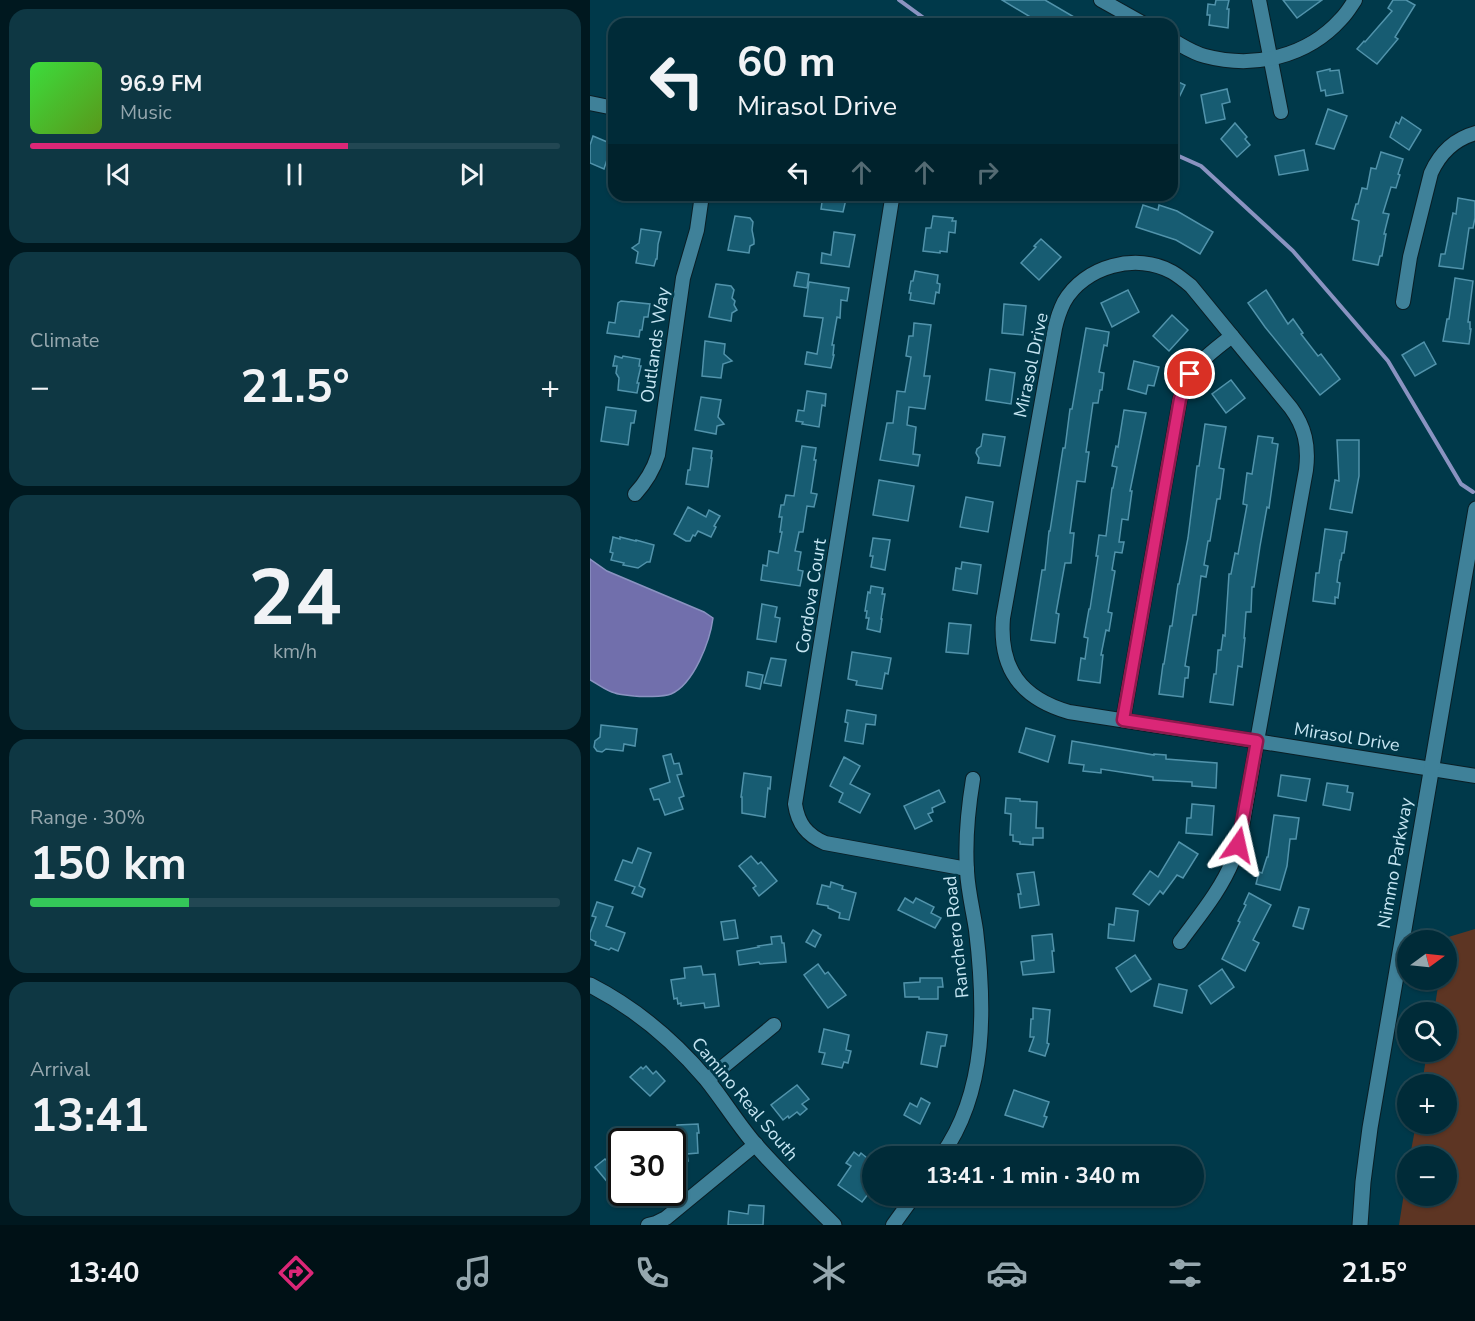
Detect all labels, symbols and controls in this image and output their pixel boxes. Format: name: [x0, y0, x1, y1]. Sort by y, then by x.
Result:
text: 60 m: [737, 34, 836, 91]
icon: left: [638, 42, 716, 120]
text: 96.9 FM: [120, 69, 202, 99]
text: Mirasol Drive: [737, 88, 897, 125]
text: Music: [120, 99, 172, 126]
icon: left: [782, 156, 815, 189]
icon: ahead: [845, 156, 878, 189]
icon: ahead: [908, 156, 941, 189]
icon: right: [971, 156, 1004, 189]
icon: previous: [102, 158, 135, 191]
icon: pause: [278, 158, 311, 191]
icon: next: [455, 158, 488, 191]
street label: Outlands Way: [635, 285, 675, 404]
street label: Mirasol Drive: [1008, 310, 1054, 420]
text: Climate: [30, 327, 99, 354]
pin: [1164, 348, 1215, 399]
text: 21.5°: [240, 357, 350, 418]
icon: arrive: [1173, 357, 1206, 390]
text: −: [30, 365, 50, 410]
text: +: [540, 365, 560, 410]
street label: Cordova Court: [790, 536, 832, 655]
text: 24: [248, 545, 342, 652]
text: km/h: [273, 638, 317, 665]
street label: Mirasol Drive: [1292, 717, 1402, 757]
street label: Nimmo Parkway: [1372, 795, 1418, 930]
text: Range · 30%: [30, 804, 145, 831]
position arrow: [1206, 813, 1270, 877]
text: 150 km: [30, 834, 187, 895]
street label: Ranchero Road: [938, 875, 974, 999]
north arrow: [1397, 930, 1457, 990]
map controls: [1397, 930, 1457, 1206]
button: search: [1397, 1002, 1457, 1062]
street label: Camino Real South: [686, 1032, 804, 1166]
text: Arrival: [30, 1056, 90, 1083]
button: +: [1397, 1074, 1457, 1134]
text: 13:41: [30, 1086, 149, 1147]
speed limit sign: 30: [608, 1128, 686, 1206]
button: −: [1397, 1146, 1457, 1206]
text: 13:41 · 1 min · 340 m: [926, 1161, 1140, 1191]
icon: directions: [275, 1252, 317, 1294]
icon: music: [453, 1252, 495, 1294]
icon: phone: [631, 1252, 673, 1294]
icon: climate: [808, 1252, 850, 1294]
icon: car: [986, 1252, 1028, 1294]
icon: filters: [1164, 1252, 1206, 1294]
text: 13:40: [68, 1255, 139, 1292]
text: 21.5°: [1342, 1255, 1407, 1292]

